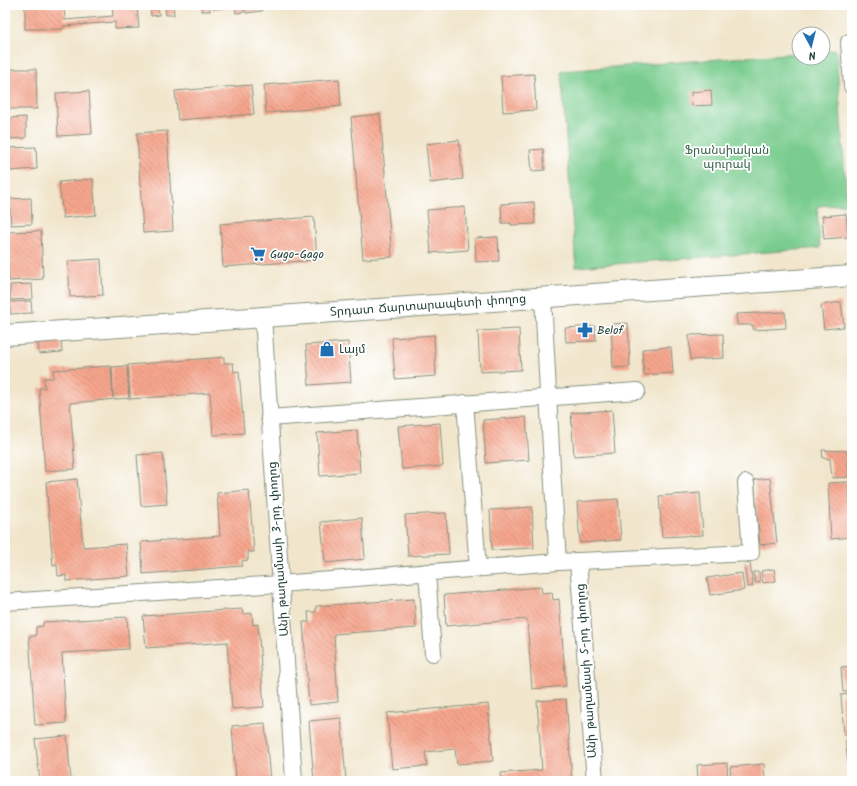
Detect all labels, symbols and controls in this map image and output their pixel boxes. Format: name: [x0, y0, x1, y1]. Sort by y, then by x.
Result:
north arrow: [791, 26, 831, 66]
text: N: [808, 46, 817, 64]
park label: Ֆրանսիական պուրակ: [685, 141, 769, 174]
supermarket icon: Gugo-Gago: [249, 245, 267, 263]
place label: Gugo-Gago: [270, 245, 324, 264]
street label: Տրդատ Ճարտարապետի փողոց: [329, 289, 527, 322]
pharmacy icon: Belof: [576, 321, 594, 339]
place label: Belof: [597, 321, 624, 340]
shop icon: Լայմ: [318, 340, 336, 358]
place label: Լայմ: [339, 340, 365, 359]
street label: Անի թաղամասի 3-րդ փողոց: [263, 461, 294, 637]
street label: Անի թաղամասի 5-րդ փողոց: [571, 583, 602, 759]

